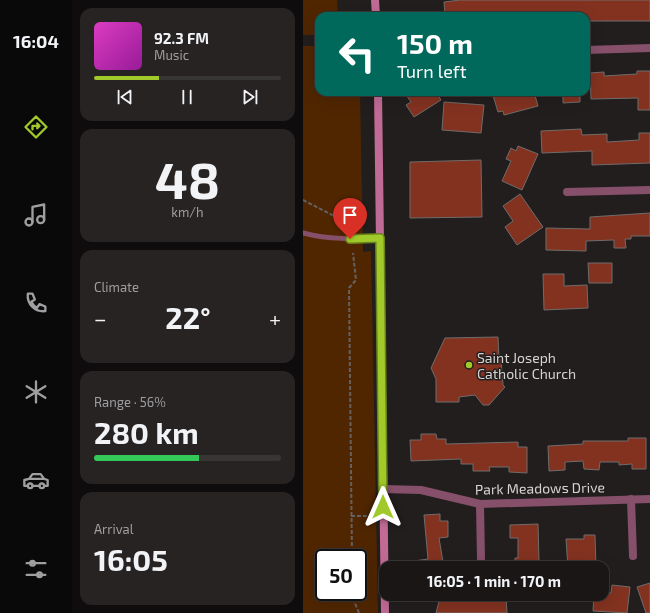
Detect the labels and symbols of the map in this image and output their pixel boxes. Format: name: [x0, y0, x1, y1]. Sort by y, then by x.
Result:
pin: [333, 198, 367, 239]
place label: Saint Joseph Catholic Church: [477, 349, 576, 382]
marker: Saint Joseph Catholic Church: [464, 360, 474, 370]
street label: Park Meadows Drive: [475, 478, 605, 498]
position arrow: [362, 486, 404, 528]
speed limit sign: 50: [315, 549, 367, 601]

